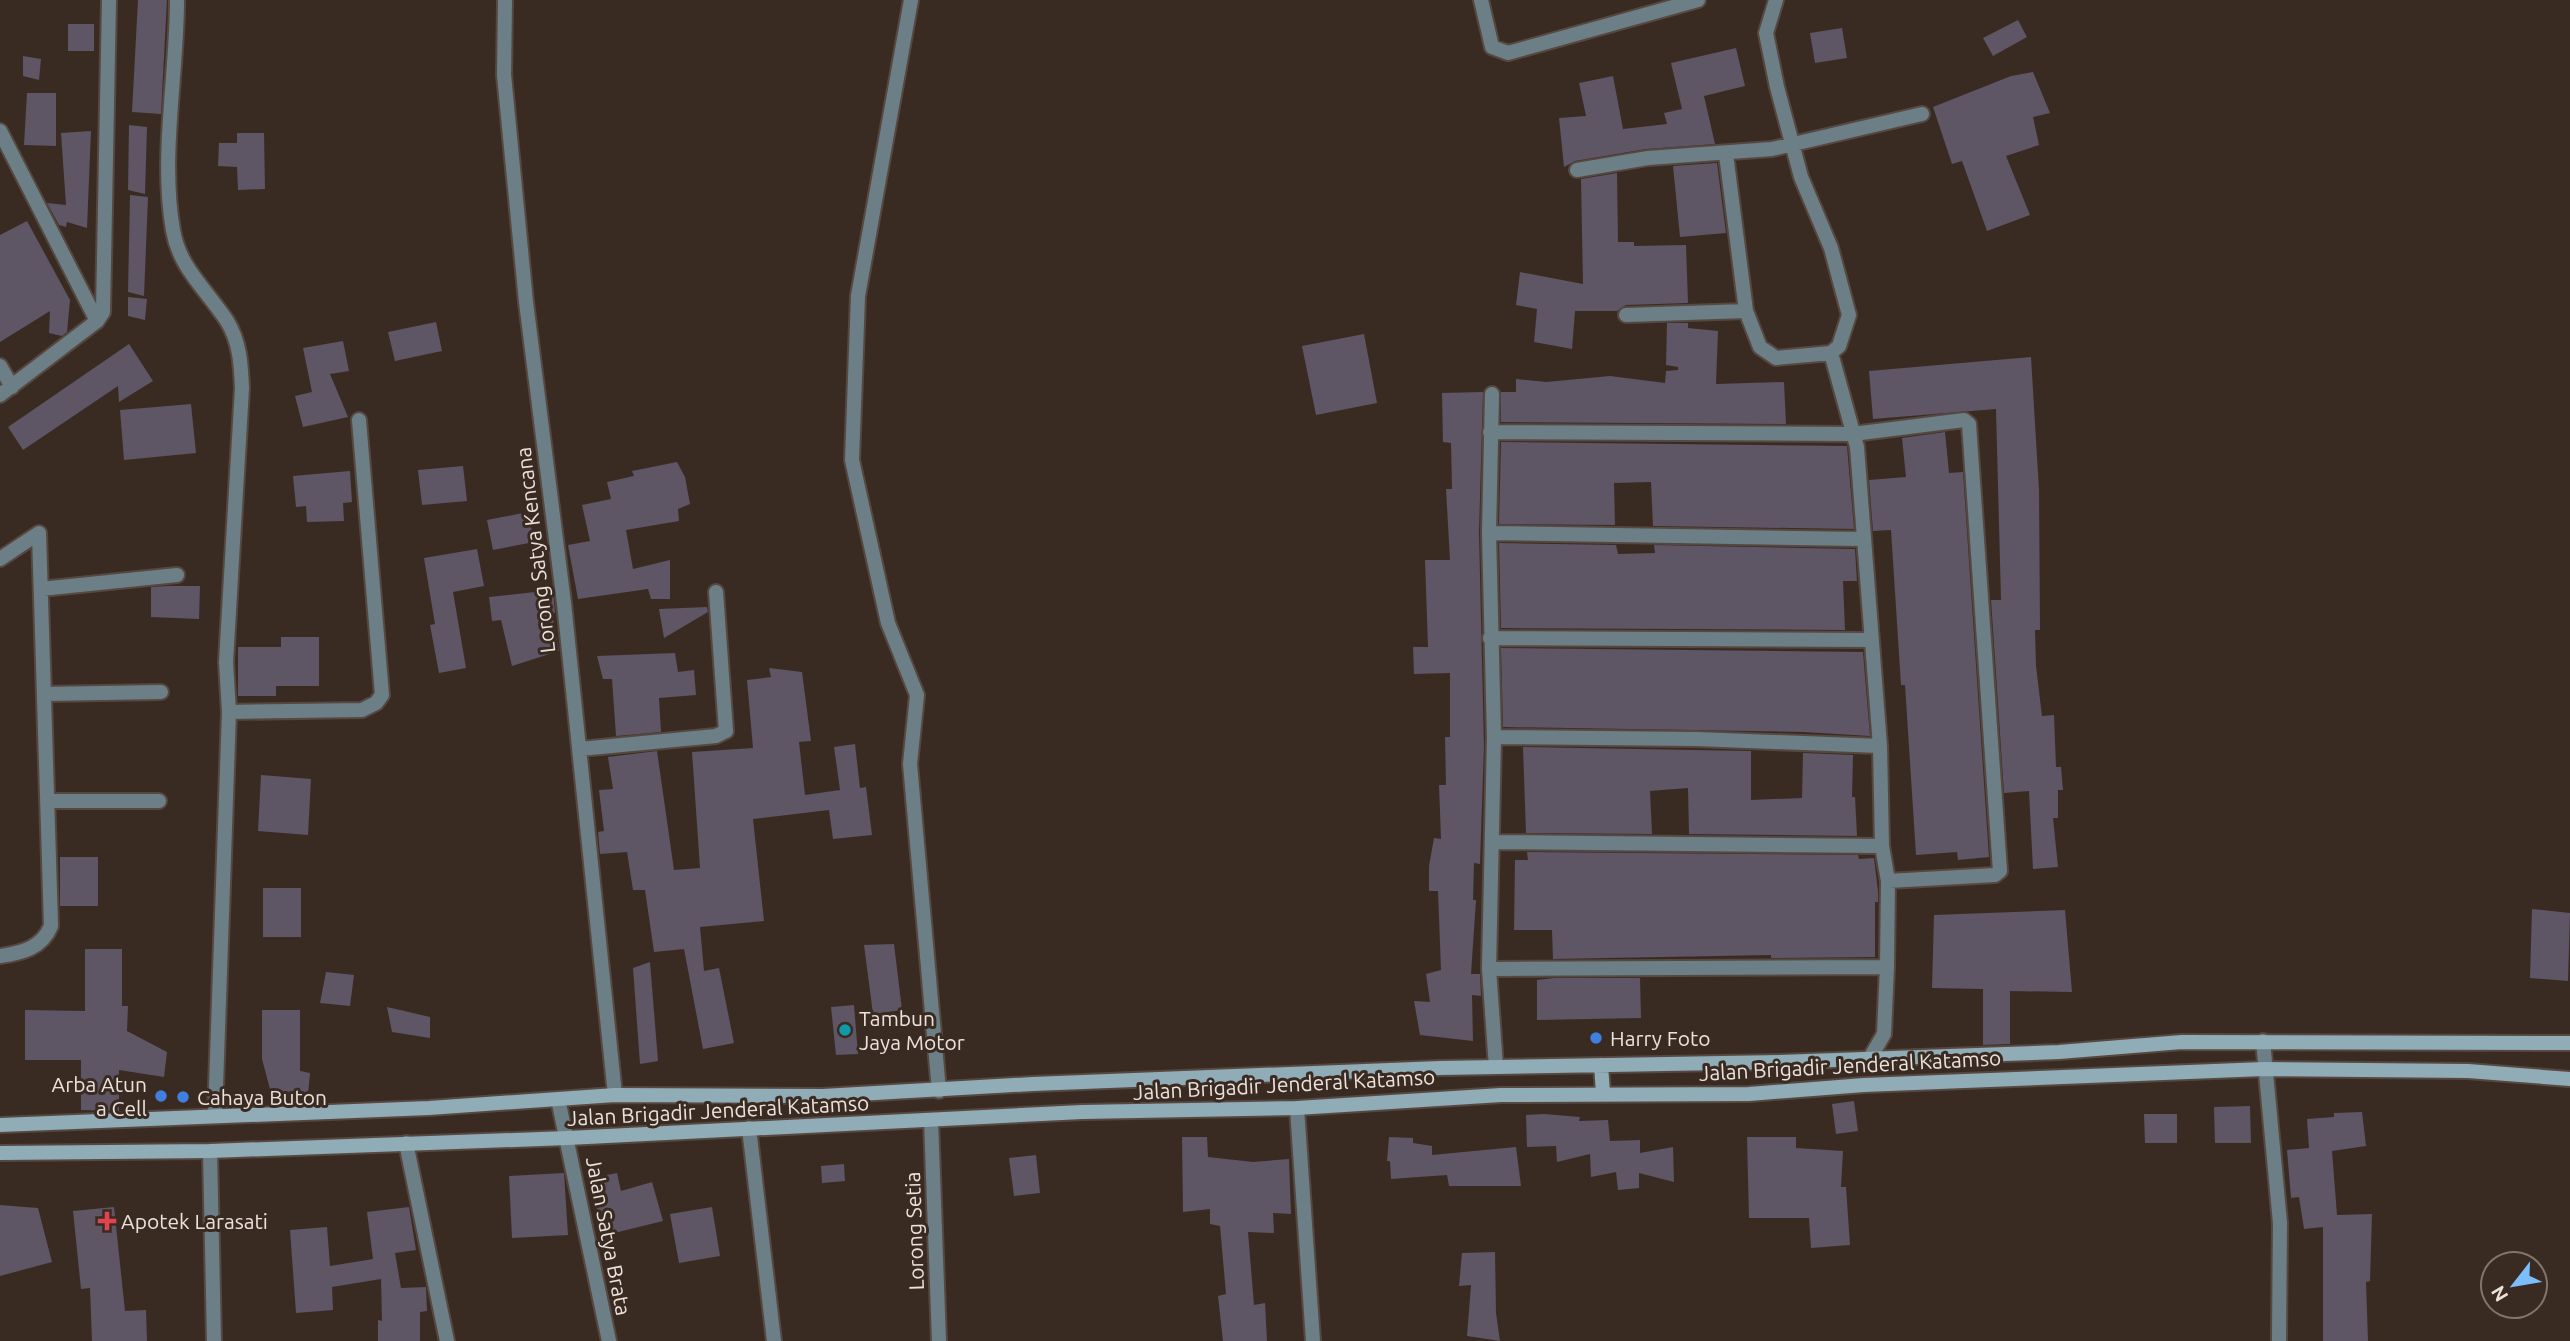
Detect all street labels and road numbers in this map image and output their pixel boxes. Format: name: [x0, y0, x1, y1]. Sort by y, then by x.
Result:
street label: Lorong Satya Kencana: [510, 446, 560, 654]
street label: Jalan Brigadir Jenderal Katamso: [1698, 1045, 2002, 1085]
street label: Jalan Brigadir Jenderal Katamso: [1132, 1064, 1436, 1104]
street label: Jalan Brigadir Jenderal Katamso: [566, 1090, 870, 1130]
street label: Jalan Satya Brata: [582, 1155, 636, 1317]
street label: Lorong Setia: [900, 1171, 928, 1291]

